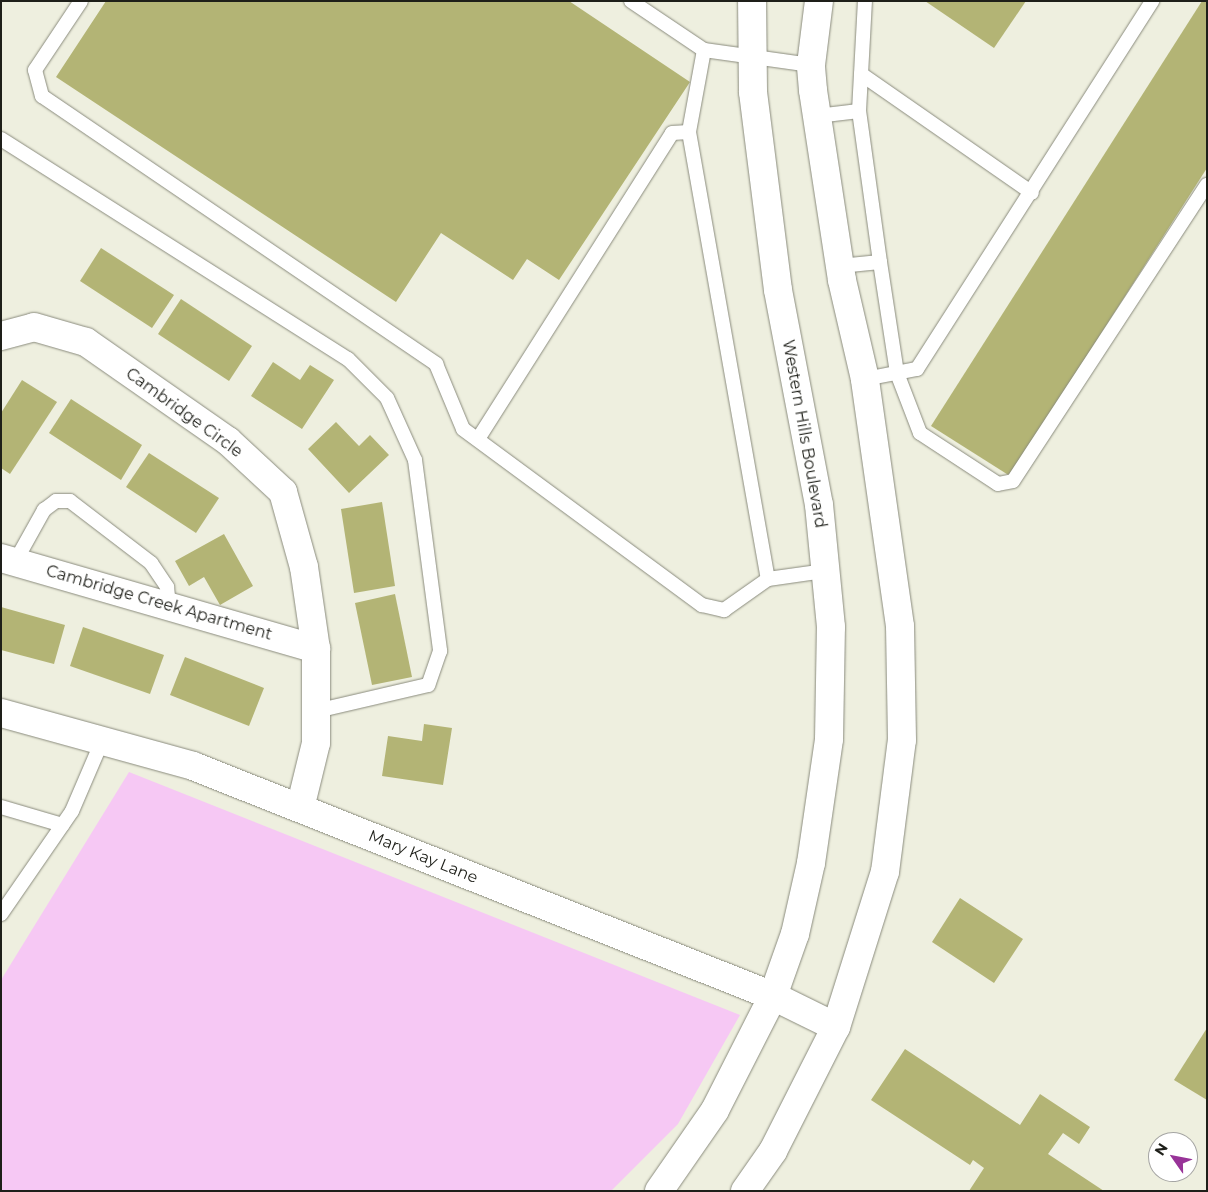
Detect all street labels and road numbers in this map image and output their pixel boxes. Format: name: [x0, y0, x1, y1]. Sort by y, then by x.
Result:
street label: Western Hills Boulevard: [778, 338, 830, 530]
street label: Cambridge Circle: [122, 364, 246, 462]
street label: Cambridge Creek Apartment: [44, 561, 274, 645]
street label: Mary Kay Lane: [365, 826, 481, 888]

